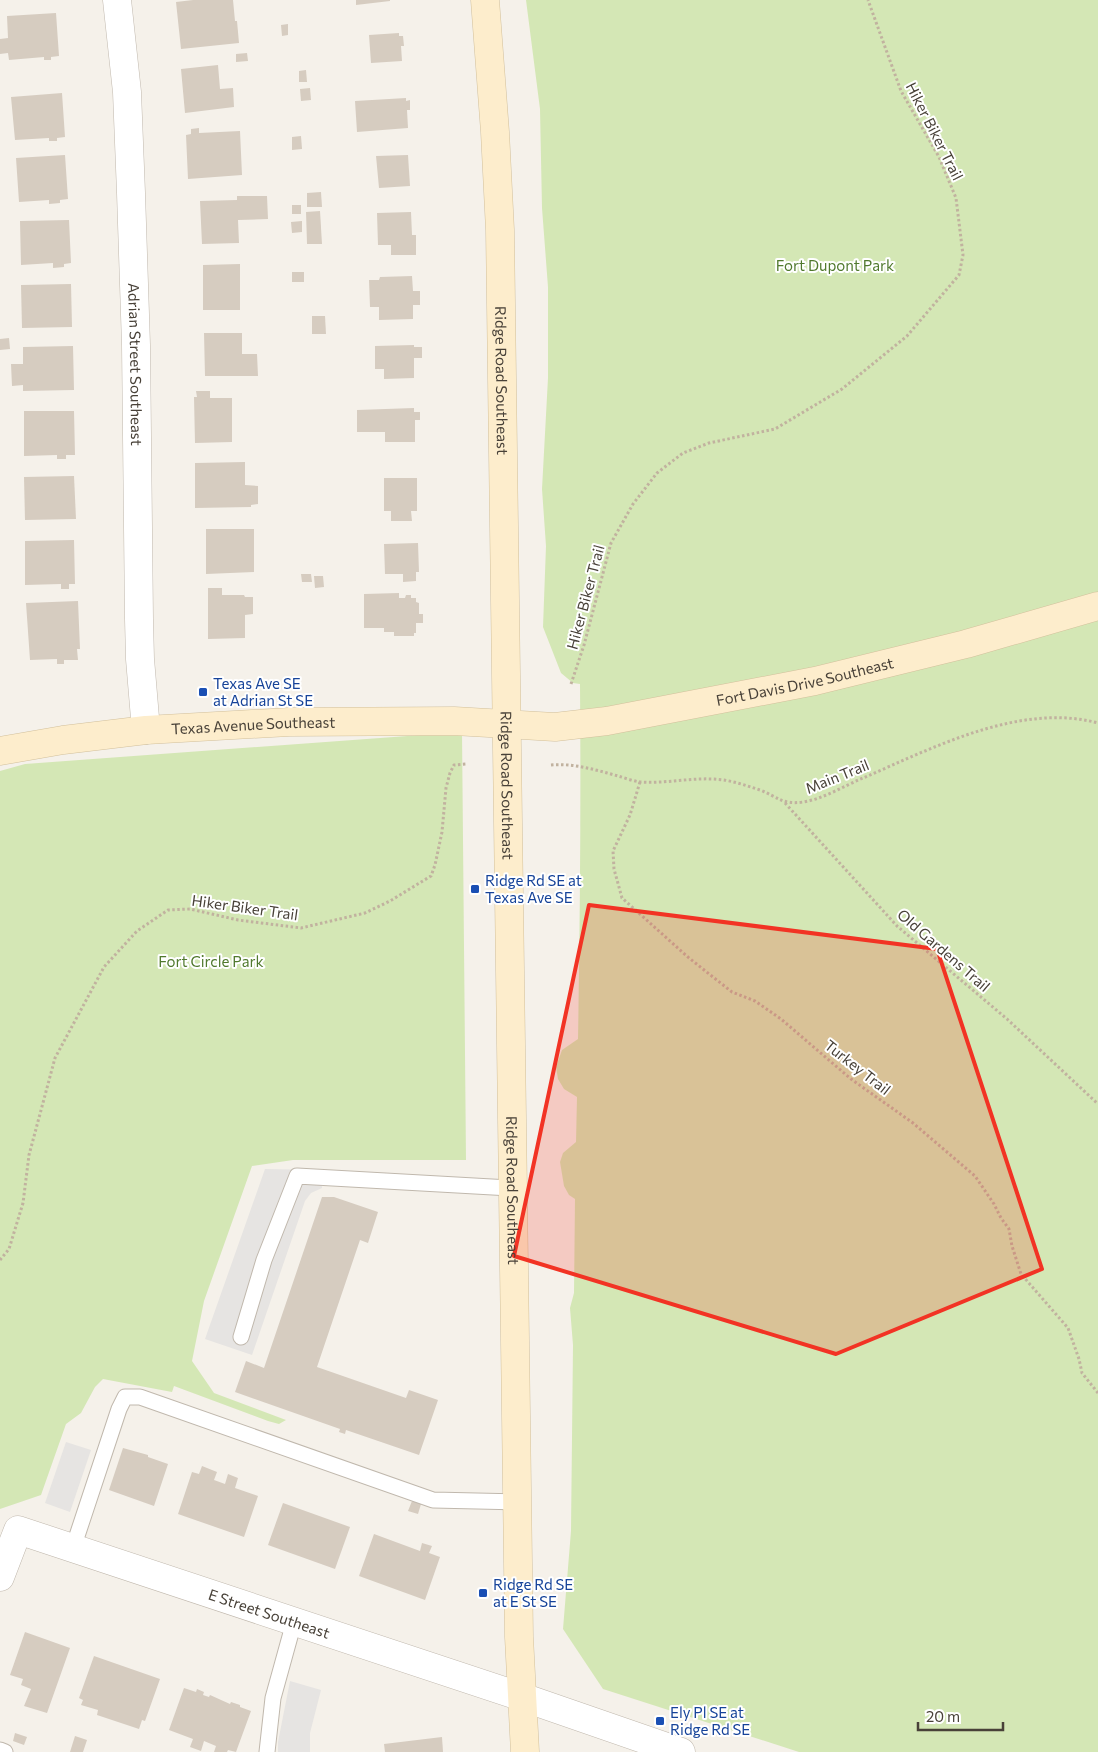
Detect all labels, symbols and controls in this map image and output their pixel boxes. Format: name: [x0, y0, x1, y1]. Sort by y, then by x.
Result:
street label: Hiker Biker Trail: [903, 79, 967, 183]
park label: Fort Dupont Park: [776, 256, 894, 274]
street label: Adrian Street Southeast: [125, 283, 146, 446]
street label: Ridge Road Southeast: [492, 306, 512, 455]
street label: Hiker Biker Trail: [562, 543, 608, 651]
street label: Fort Davis Drive Southeast: [714, 653, 895, 709]
place label: Texas Ave SE at Adrian St SE: [213, 674, 313, 709]
marker: Texas Ave SE at Adrian St SE: [197, 686, 209, 698]
street label: Ridge Road Southeast: [497, 711, 518, 860]
street label: Texas Avenue Southeast: [171, 713, 336, 738]
street label: Main Trail: [803, 755, 871, 797]
place label: Ridge Rd SE at Texas Ave SE: [485, 871, 582, 906]
marker: Ridge Rd SE at Texas Ave SE: [469, 883, 481, 895]
street label: Hiker Biker Trail: [191, 891, 299, 923]
street label: Old Gardens Trail: [894, 905, 994, 995]
park label: Fort Circle Park: [158, 952, 264, 970]
street label: Turkey Trail: [821, 1036, 895, 1098]
street label: Ridge Road Southeast: [503, 1116, 523, 1265]
place label: Ridge Rd SE at E St SE: [493, 1575, 573, 1610]
street label: E Street Southeast: [206, 1585, 332, 1642]
marker: Ridge Rd SE at E St SE: [477, 1587, 489, 1599]
scale bar: [918, 1700, 1003, 1732]
place label: Ely Pl SE at Ridge Rd SE: [670, 1703, 750, 1738]
text: 20 m: [926, 1707, 960, 1725]
marker: Ely Pl SE at Ridge Rd SE: [654, 1715, 666, 1727]

